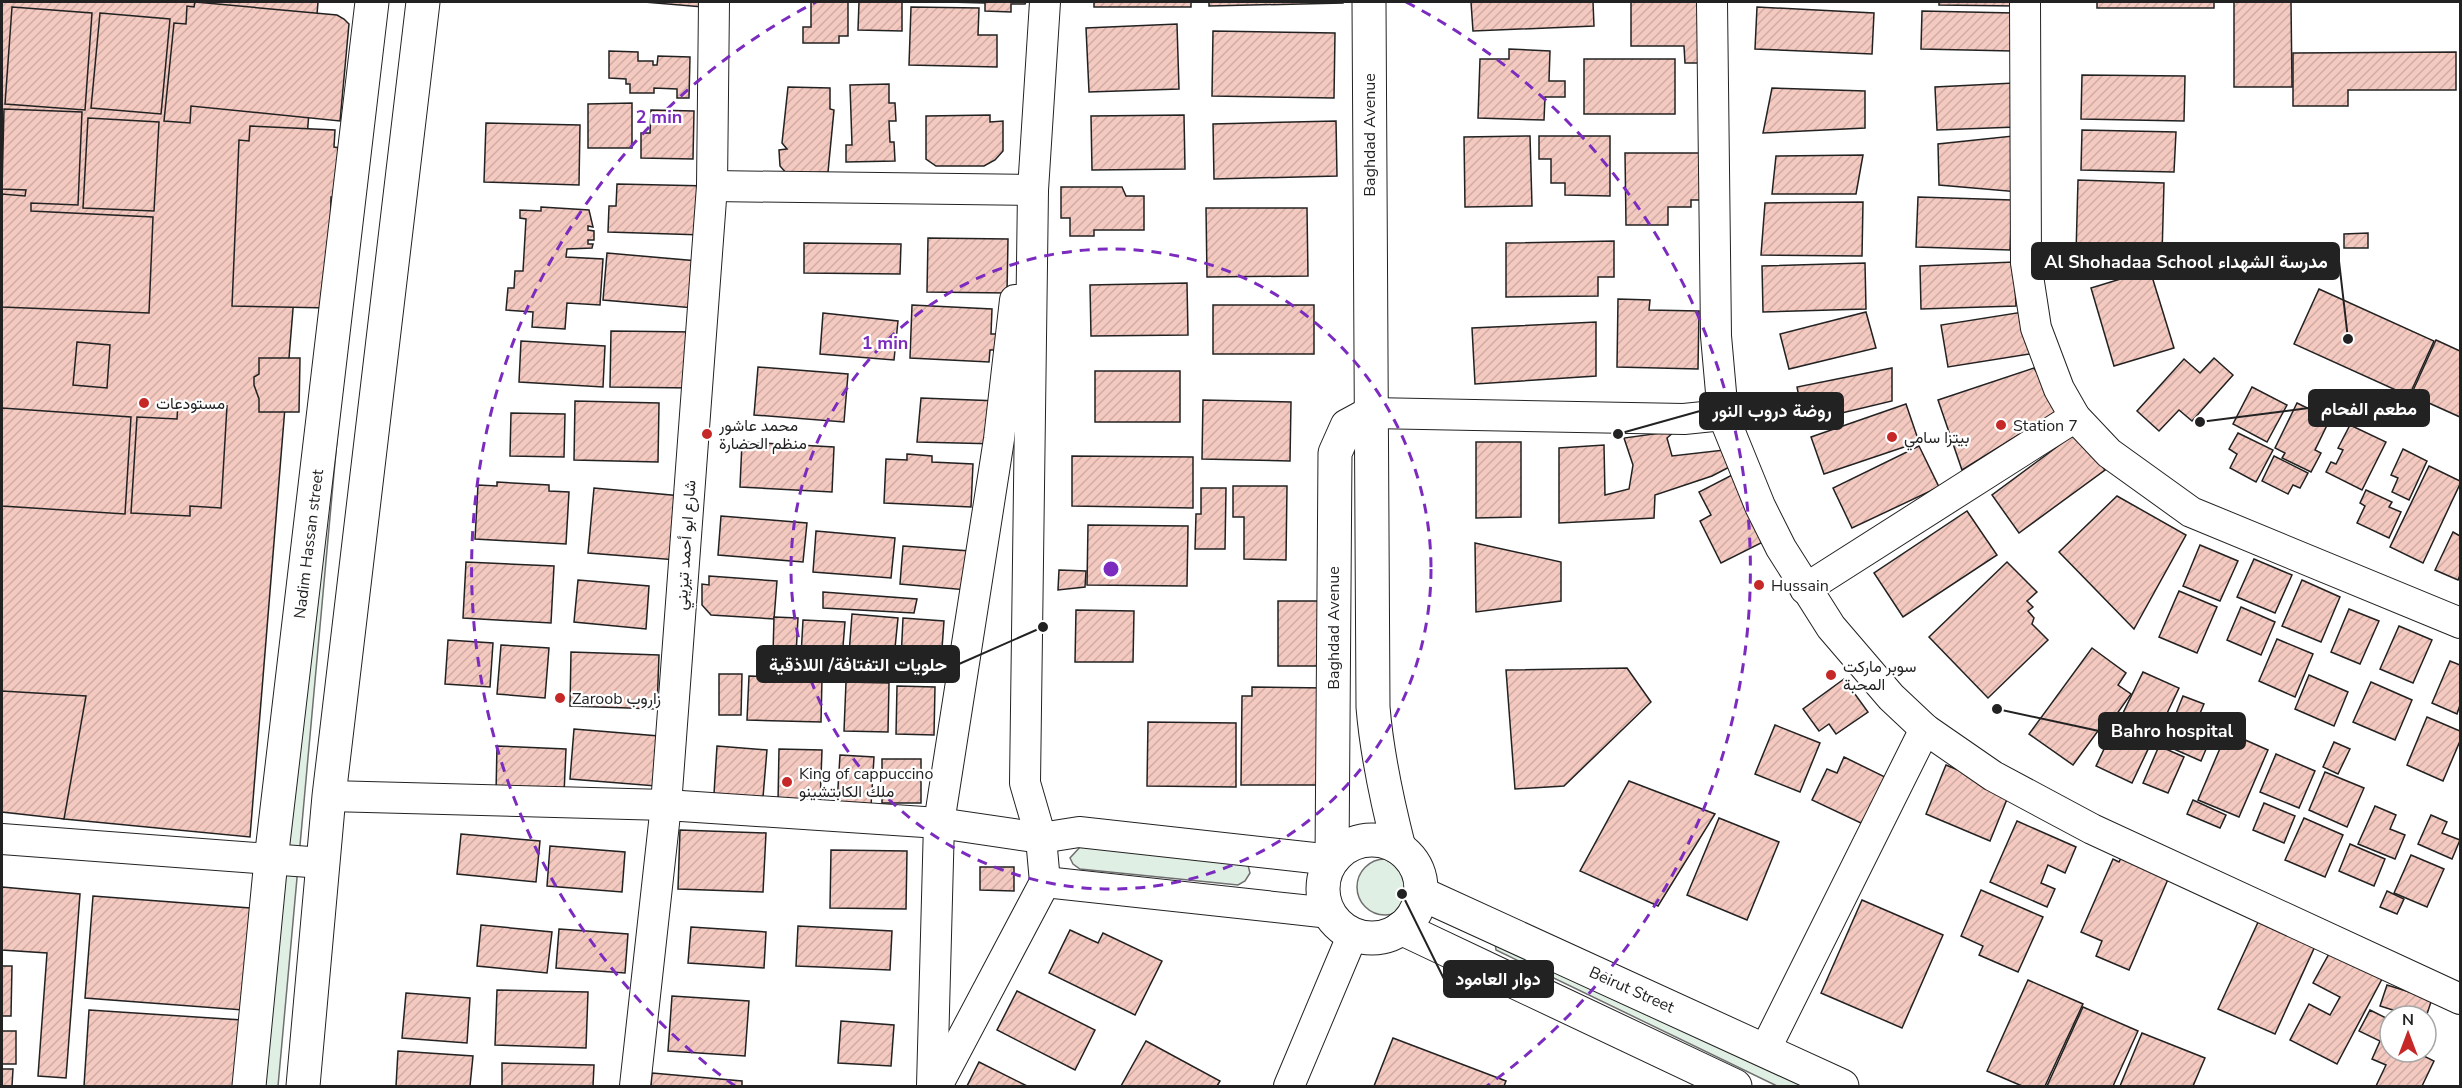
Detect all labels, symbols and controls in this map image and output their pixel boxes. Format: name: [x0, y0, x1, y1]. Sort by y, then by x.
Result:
street label: Baghdad Avenue: [1359, 73, 1381, 197]
text: 2 min: [636, 105, 682, 129]
callout: Al Shohadaa School مدرسة الشهداء: [2032, 243, 2339, 279]
text: Al Shohadaa School مدرسة الشهداء: [2044, 250, 2328, 274]
text: 1 min: [862, 331, 908, 355]
callout: مطعم الفحام: [2309, 390, 2429, 426]
place label: مستودعات: [156, 393, 225, 415]
callout: روضة دروب النور: [1700, 393, 1843, 429]
marker: مستودعات: [137, 396, 151, 410]
text: مطعم الفحام: [2321, 397, 2417, 421]
text: روضة دروب النور: [1711, 399, 1832, 423]
place label: محمد عاشور منظم الحضارة: [718, 415, 807, 455]
place label: Station 7: [2013, 415, 2078, 437]
marker: Station 7: [1994, 418, 2008, 432]
marker: محمد عاشور منظم الحضارة: [700, 427, 714, 441]
place label: بيتزا سامي: [1904, 427, 1970, 451]
marker: بيتزا سامي: [1885, 430, 1899, 444]
street label: Nadim Hassan street: [289, 468, 329, 620]
street label: شارع ابو أحمد تيزيني: [670, 479, 704, 611]
centre of rings: [1101, 559, 1121, 579]
street label: Baghdad Avenue: [1323, 566, 1345, 690]
place label: Hussain: [1771, 575, 1829, 597]
marker: Hussain: [1752, 578, 1766, 592]
callout: حلويات التفتافة/ اللاذقية: [757, 646, 959, 682]
text: حلويات التفتافة/ اللاذقية: [769, 653, 947, 677]
place label: سوبر ماركت المحبة: [1843, 656, 1916, 696]
marker: سوبر ماركت المحبة: [1824, 668, 1838, 682]
place label: Zaroob زاروب: [572, 688, 661, 710]
marker: Zaroob زاروب: [553, 691, 567, 705]
callout: Bahro hospital: [2099, 713, 2245, 749]
text: Bahro hospital: [2111, 719, 2233, 743]
place label: King of cappuccino ملك الكابتشينو: [799, 763, 933, 803]
marker: King of cappuccino ملك الكابتشينو: [780, 775, 794, 789]
callout: دوار العامود: [1444, 961, 1553, 997]
street label: Beirut Street: [1585, 961, 1678, 1019]
text: دوار العامود: [1455, 967, 1541, 991]
north arrow: [2378, 1004, 2438, 1064]
text: N: [2402, 1009, 2414, 1031]

